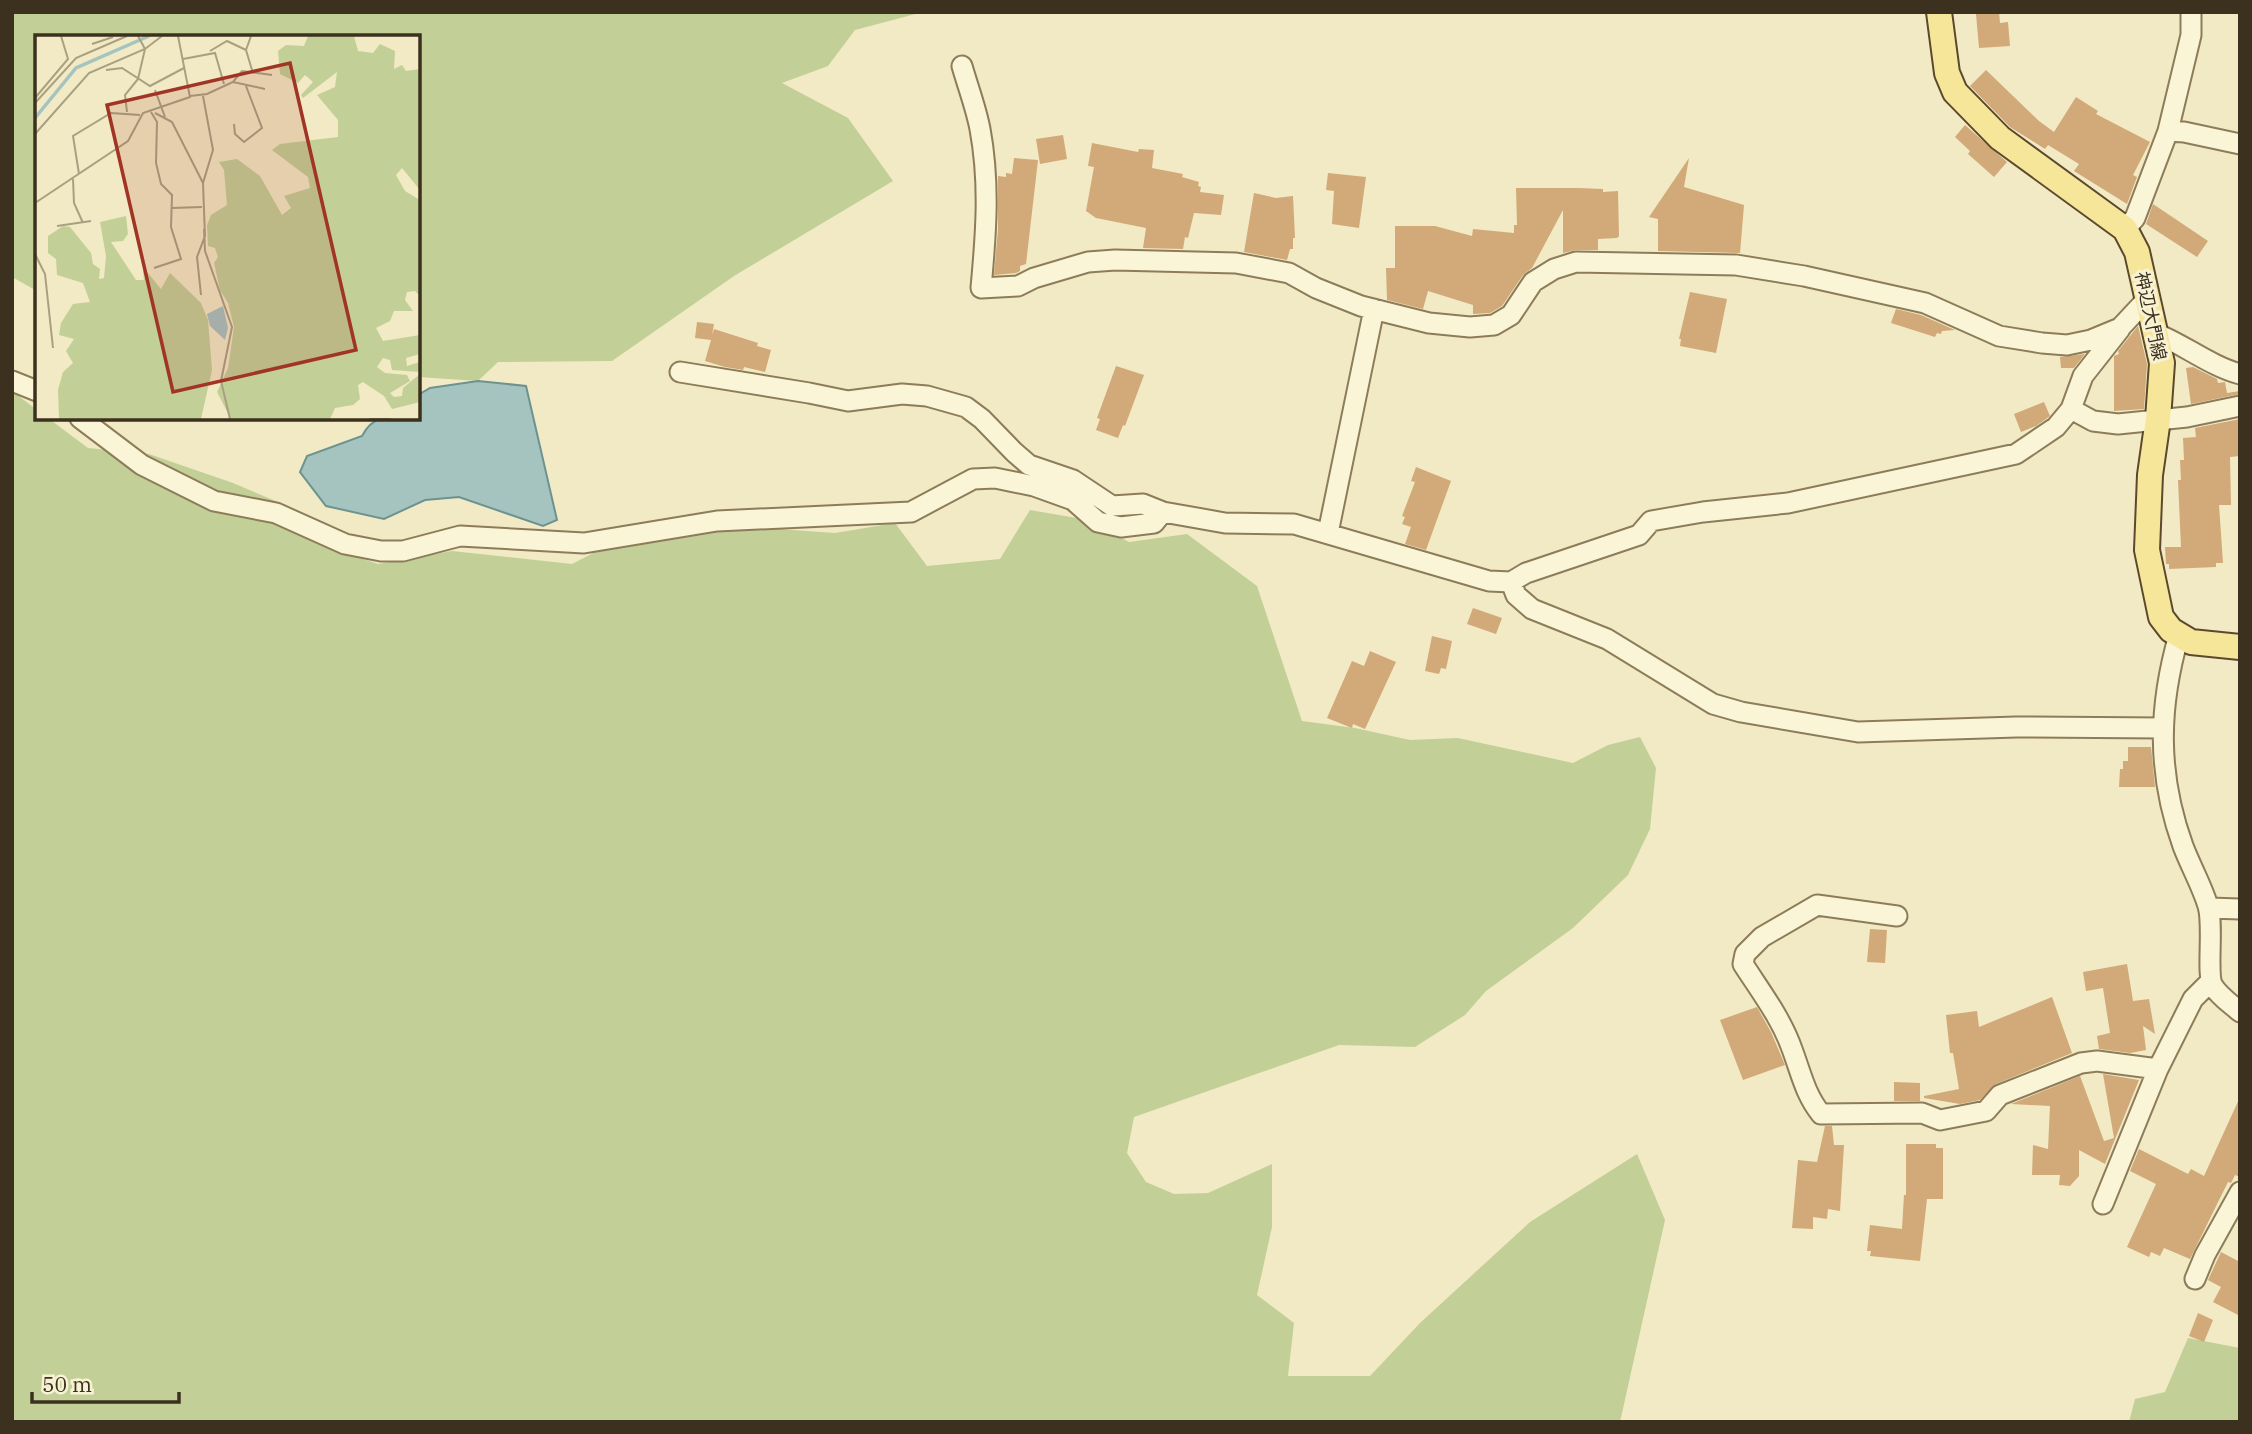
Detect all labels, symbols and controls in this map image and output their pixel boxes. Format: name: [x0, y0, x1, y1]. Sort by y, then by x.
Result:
inset map: [35, 35, 420, 420]
street label: 神辺大門線: [2130, 270, 2172, 362]
scale bar: [32, 1360, 178, 1404]
text: 50 m: [42, 1370, 92, 1398]

